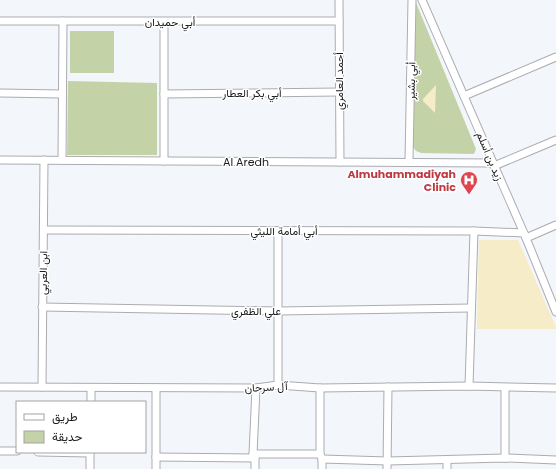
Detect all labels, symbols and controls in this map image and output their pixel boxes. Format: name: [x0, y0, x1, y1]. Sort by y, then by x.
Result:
street label: أبي حميدان: [145, 14, 196, 32]
street label: أحمد العامري: [331, 52, 349, 110]
street label: أبي بشير: [403, 61, 421, 101]
street label: أبي بكر العطار: [221, 85, 282, 103]
street label: زيد بن أسلم: [473, 129, 508, 183]
street label: Al Aredh: [223, 154, 269, 170]
place label: Almuhammadiyah Clinic: [347, 166, 456, 195]
hospital icon: Almuhammadiyah Clinic: [459, 170, 479, 195]
street label: أبي أمامة الليثي: [251, 223, 318, 241]
street label: ابن العربي: [35, 251, 53, 295]
street label: علي الظفري: [231, 303, 281, 321]
street label: آل سرحان: [244, 378, 289, 396]
legend: [16, 401, 146, 453]
text: طريق: [52, 408, 78, 425]
text: حديقة: [52, 428, 82, 445]

